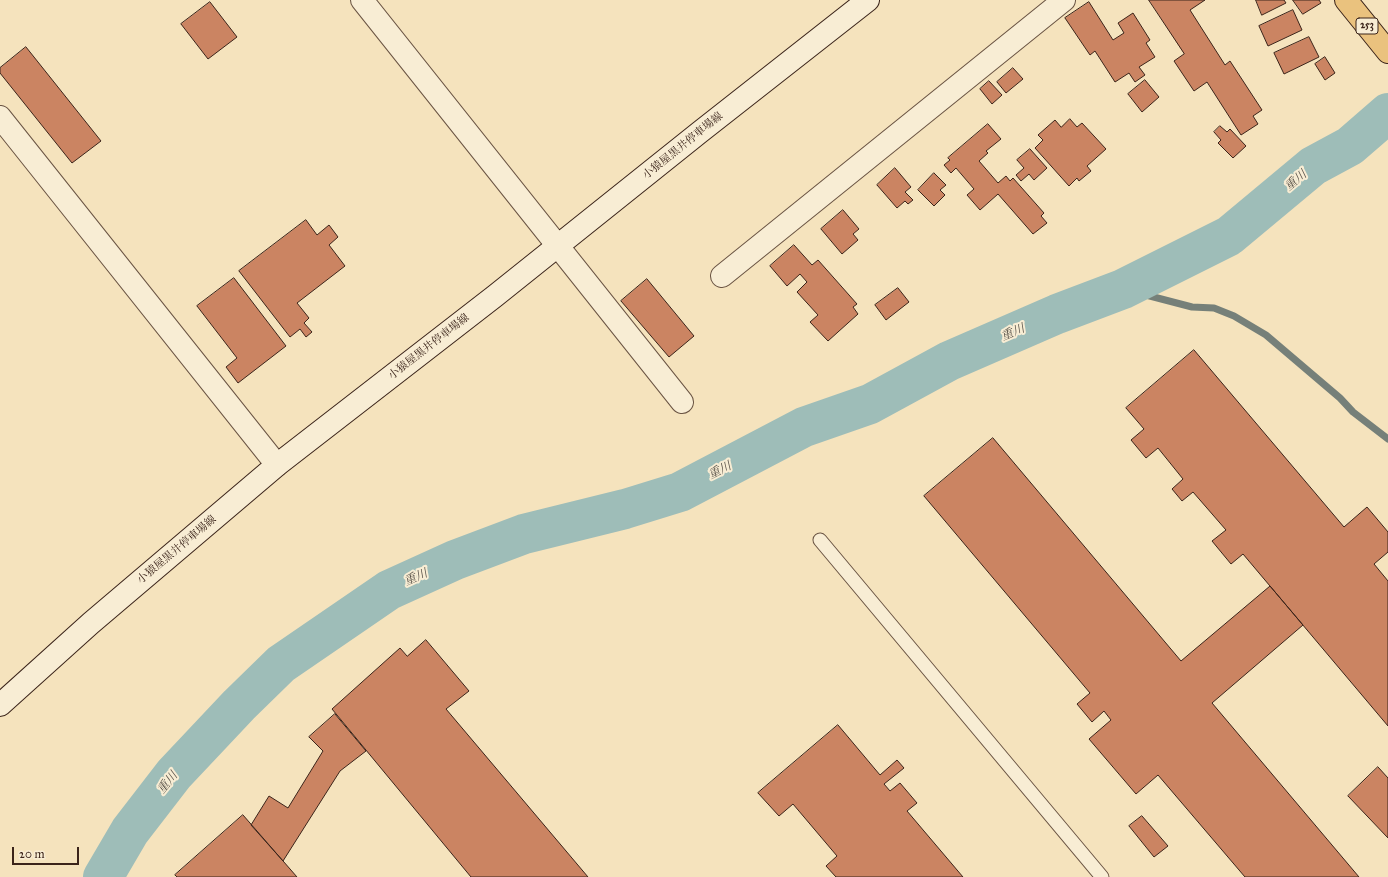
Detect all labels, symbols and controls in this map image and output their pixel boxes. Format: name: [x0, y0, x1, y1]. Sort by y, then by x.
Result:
road number: 253: [1356, 18, 1378, 34]
street label: 小猿屋黒井停車場線: [640, 110, 726, 182]
water label: 重川: [1282, 168, 1310, 194]
street label: 小猿屋黒井停車場線: [386, 311, 472, 383]
water label: 重川: [999, 322, 1027, 344]
water label: 重川: [706, 459, 734, 483]
street label: 小猿屋黒井停車場線: [135, 513, 219, 587]
water label: 重川: [402, 567, 430, 589]
water label: 重川: [155, 769, 181, 797]
scale bar: [14, 839, 81, 865]
text: 20 m: [19, 847, 45, 861]

